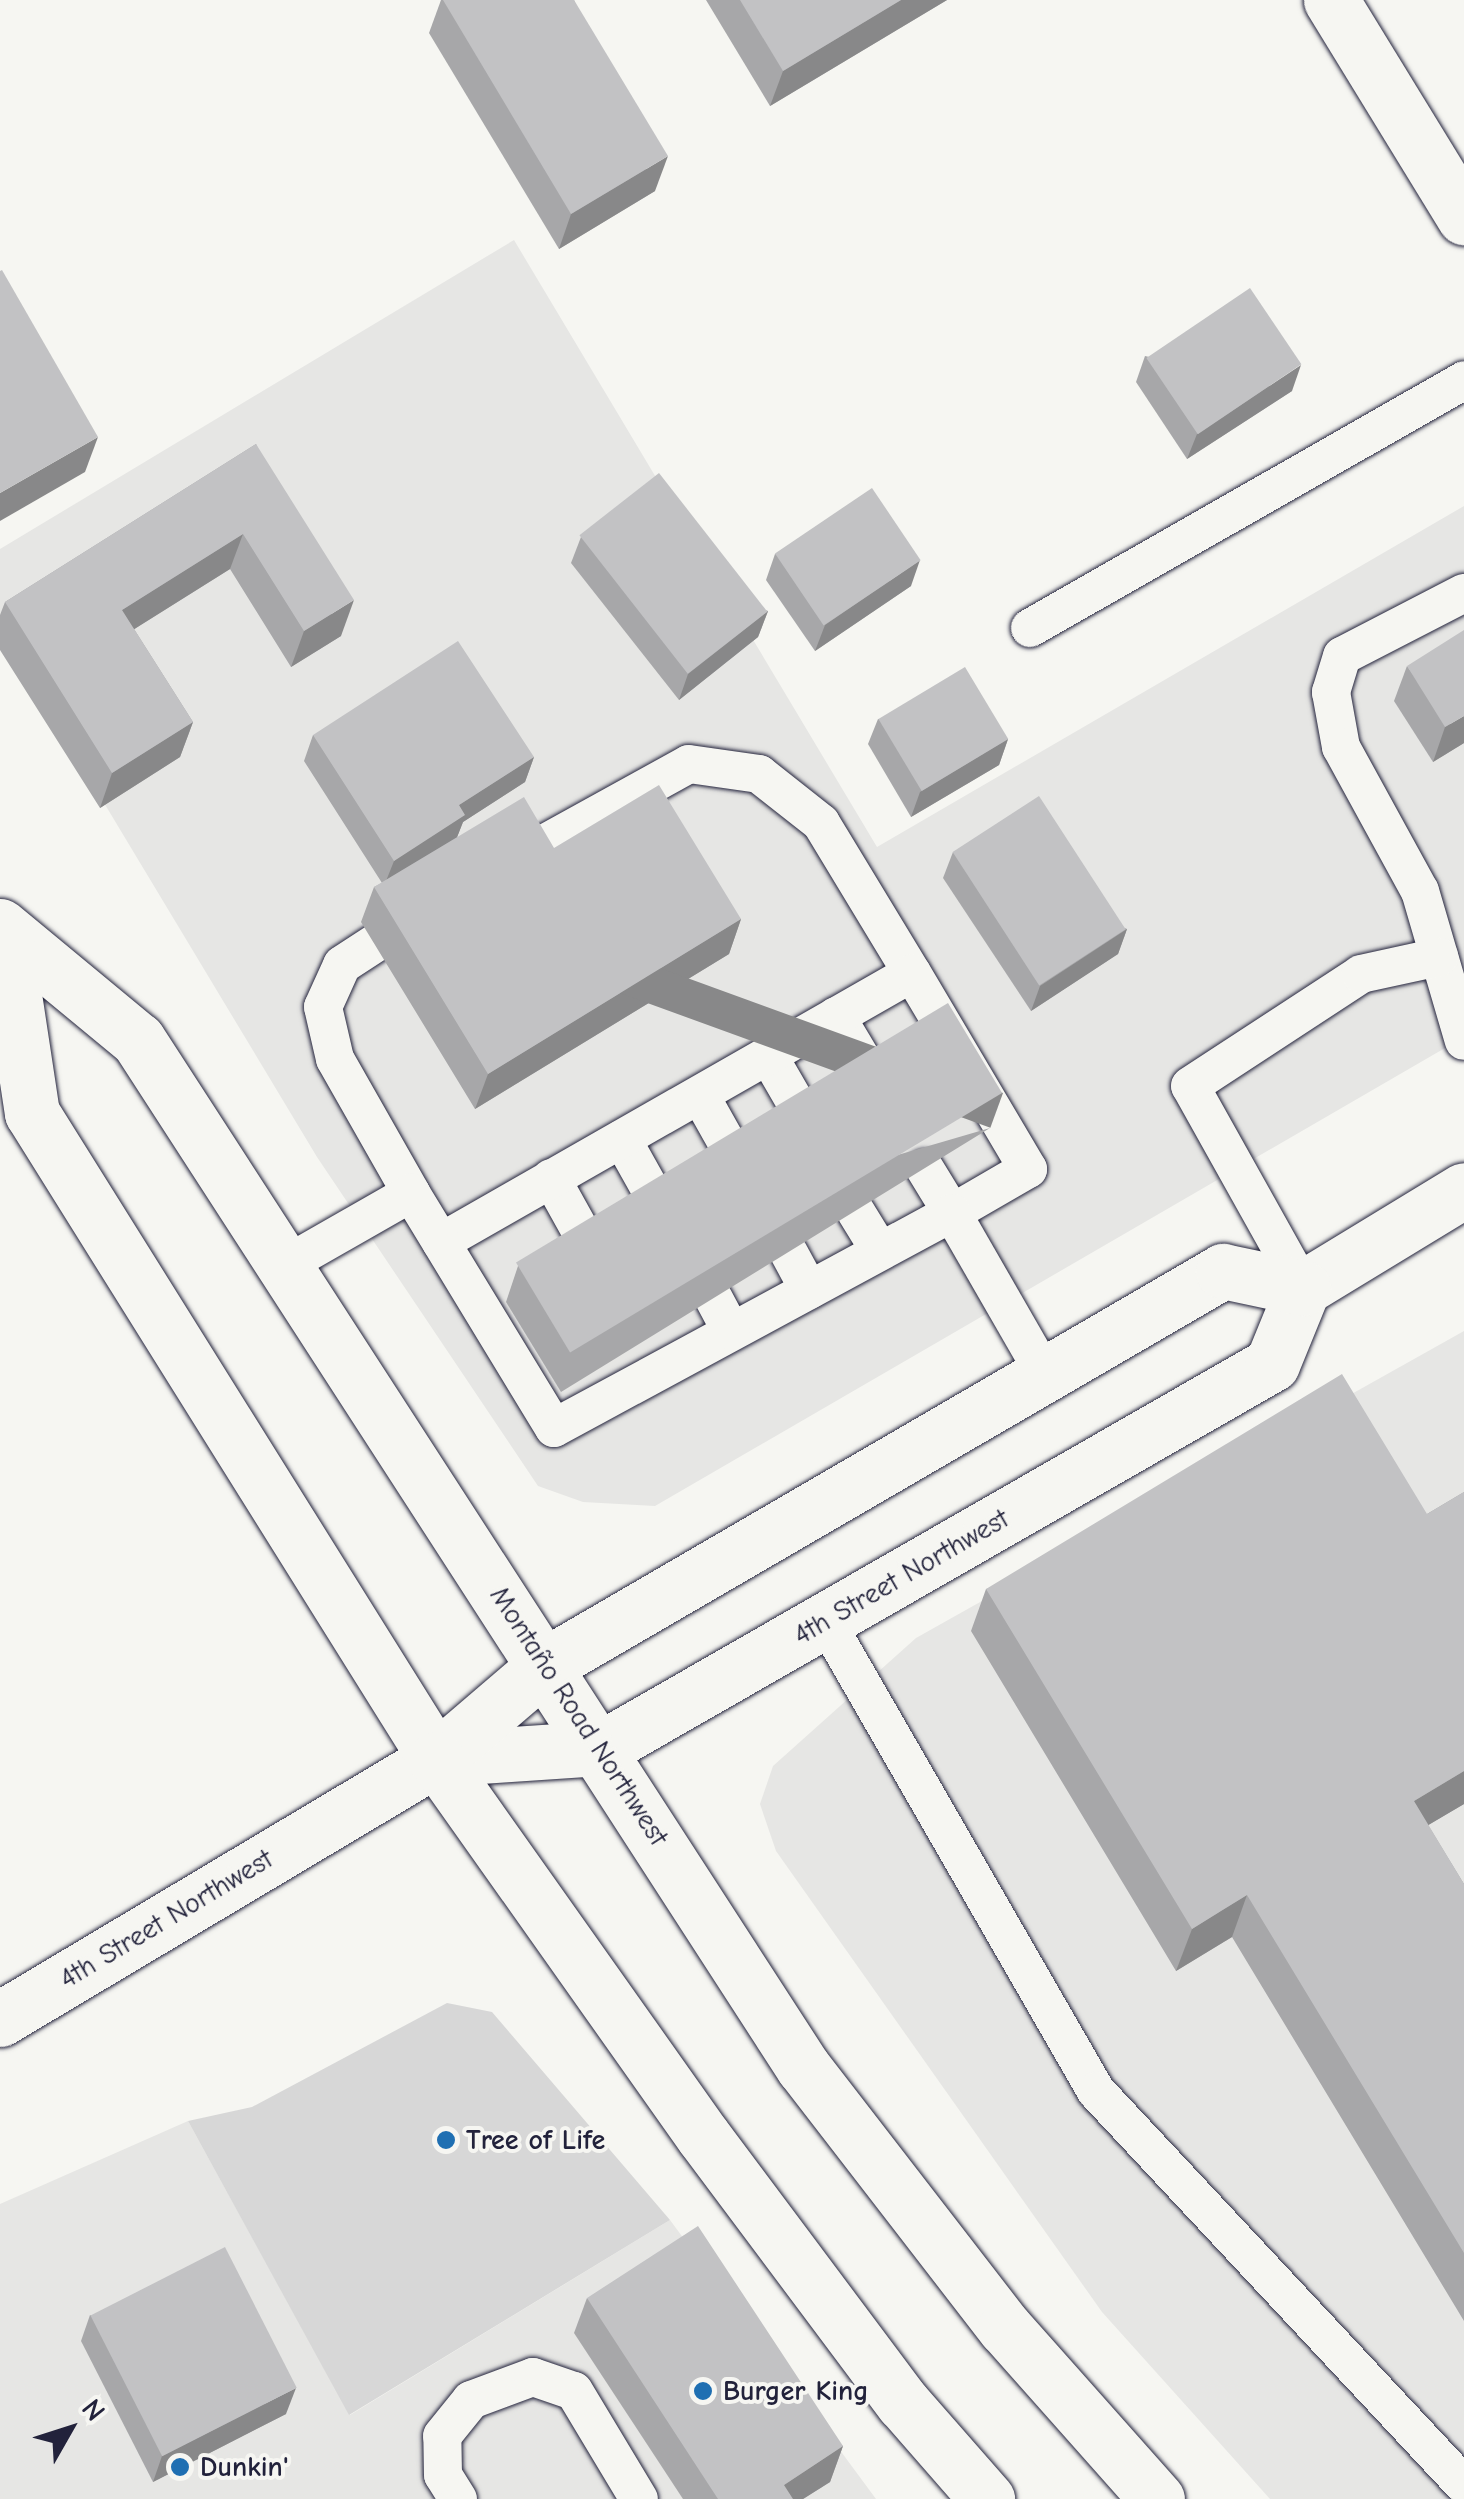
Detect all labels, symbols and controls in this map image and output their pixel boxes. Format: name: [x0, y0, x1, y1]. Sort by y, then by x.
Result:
street label: 4th Street Northwest: [788, 1502, 1014, 1652]
street label: Montaño Road Northwest: [483, 1580, 675, 1852]
street label: 4th Street Northwest: [53, 1842, 279, 1996]
place label: Tree of Life: [466, 2123, 605, 2157]
marker: Tree of Life: [435, 2129, 457, 2151]
place label: Burger King: [723, 2374, 869, 2408]
north arrow: [20, 2379, 120, 2479]
marker: Burger King: [692, 2380, 714, 2402]
text: N: [75, 2393, 111, 2427]
place label: Dunkin': [200, 2450, 289, 2484]
marker: Dunkin': [169, 2456, 191, 2478]

